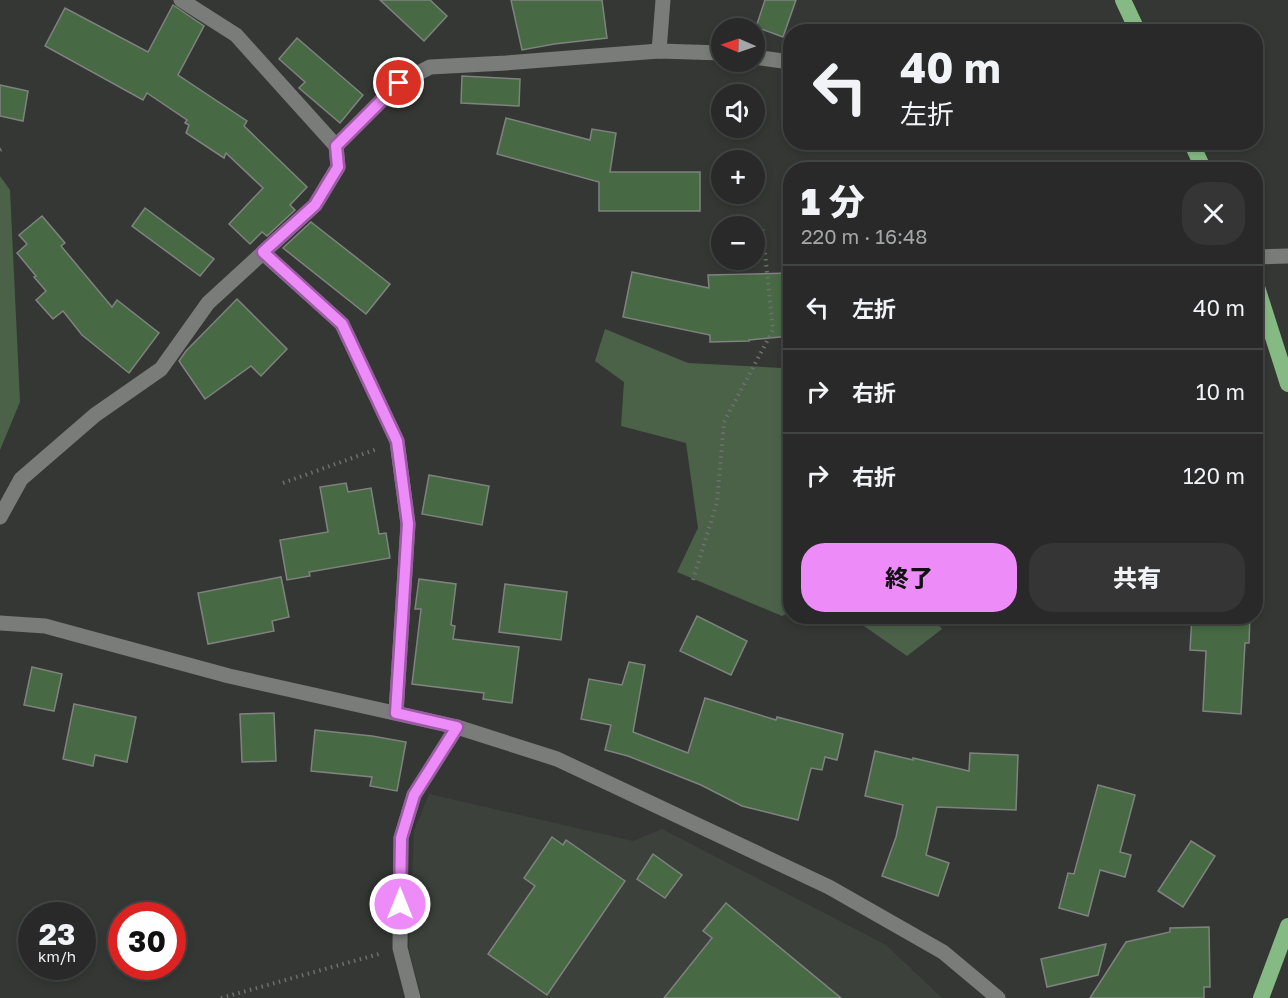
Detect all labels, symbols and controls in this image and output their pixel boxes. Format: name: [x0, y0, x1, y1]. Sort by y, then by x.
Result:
north arrow: [711, 18, 765, 72]
map controls: [711, 18, 765, 270]
text: 40 m: [900, 42, 1001, 92]
icon: left: [801, 48, 879, 126]
pin: [373, 57, 424, 108]
icon: arrive: [382, 66, 415, 99]
button: sound: [711, 84, 765, 138]
text: 左折: [900, 98, 954, 130]
button: +: [711, 150, 765, 204]
text: 1 分: [801, 180, 865, 223]
button: close: [1182, 182, 1245, 245]
button: −: [711, 216, 765, 270]
text: 220 m · 16:48: [801, 224, 928, 248]
icon: left: [801, 291, 834, 324]
text: 40 m: [1193, 294, 1245, 321]
text: 左折: [852, 295, 896, 322]
icon: right: [801, 375, 834, 408]
text: 10 m: [1196, 378, 1245, 405]
text: 右折: [852, 379, 896, 406]
icon: right: [801, 459, 834, 492]
text: 120 m: [1183, 462, 1245, 489]
text: 右折: [852, 463, 896, 490]
button: 終了: [801, 543, 1017, 612]
button: 共有: [1029, 543, 1245, 612]
position arrow: [368, 872, 432, 936]
speed limit sign: 30: [108, 902, 186, 980]
text: 23: [39, 916, 75, 952]
text: km/h: [38, 947, 76, 965]

